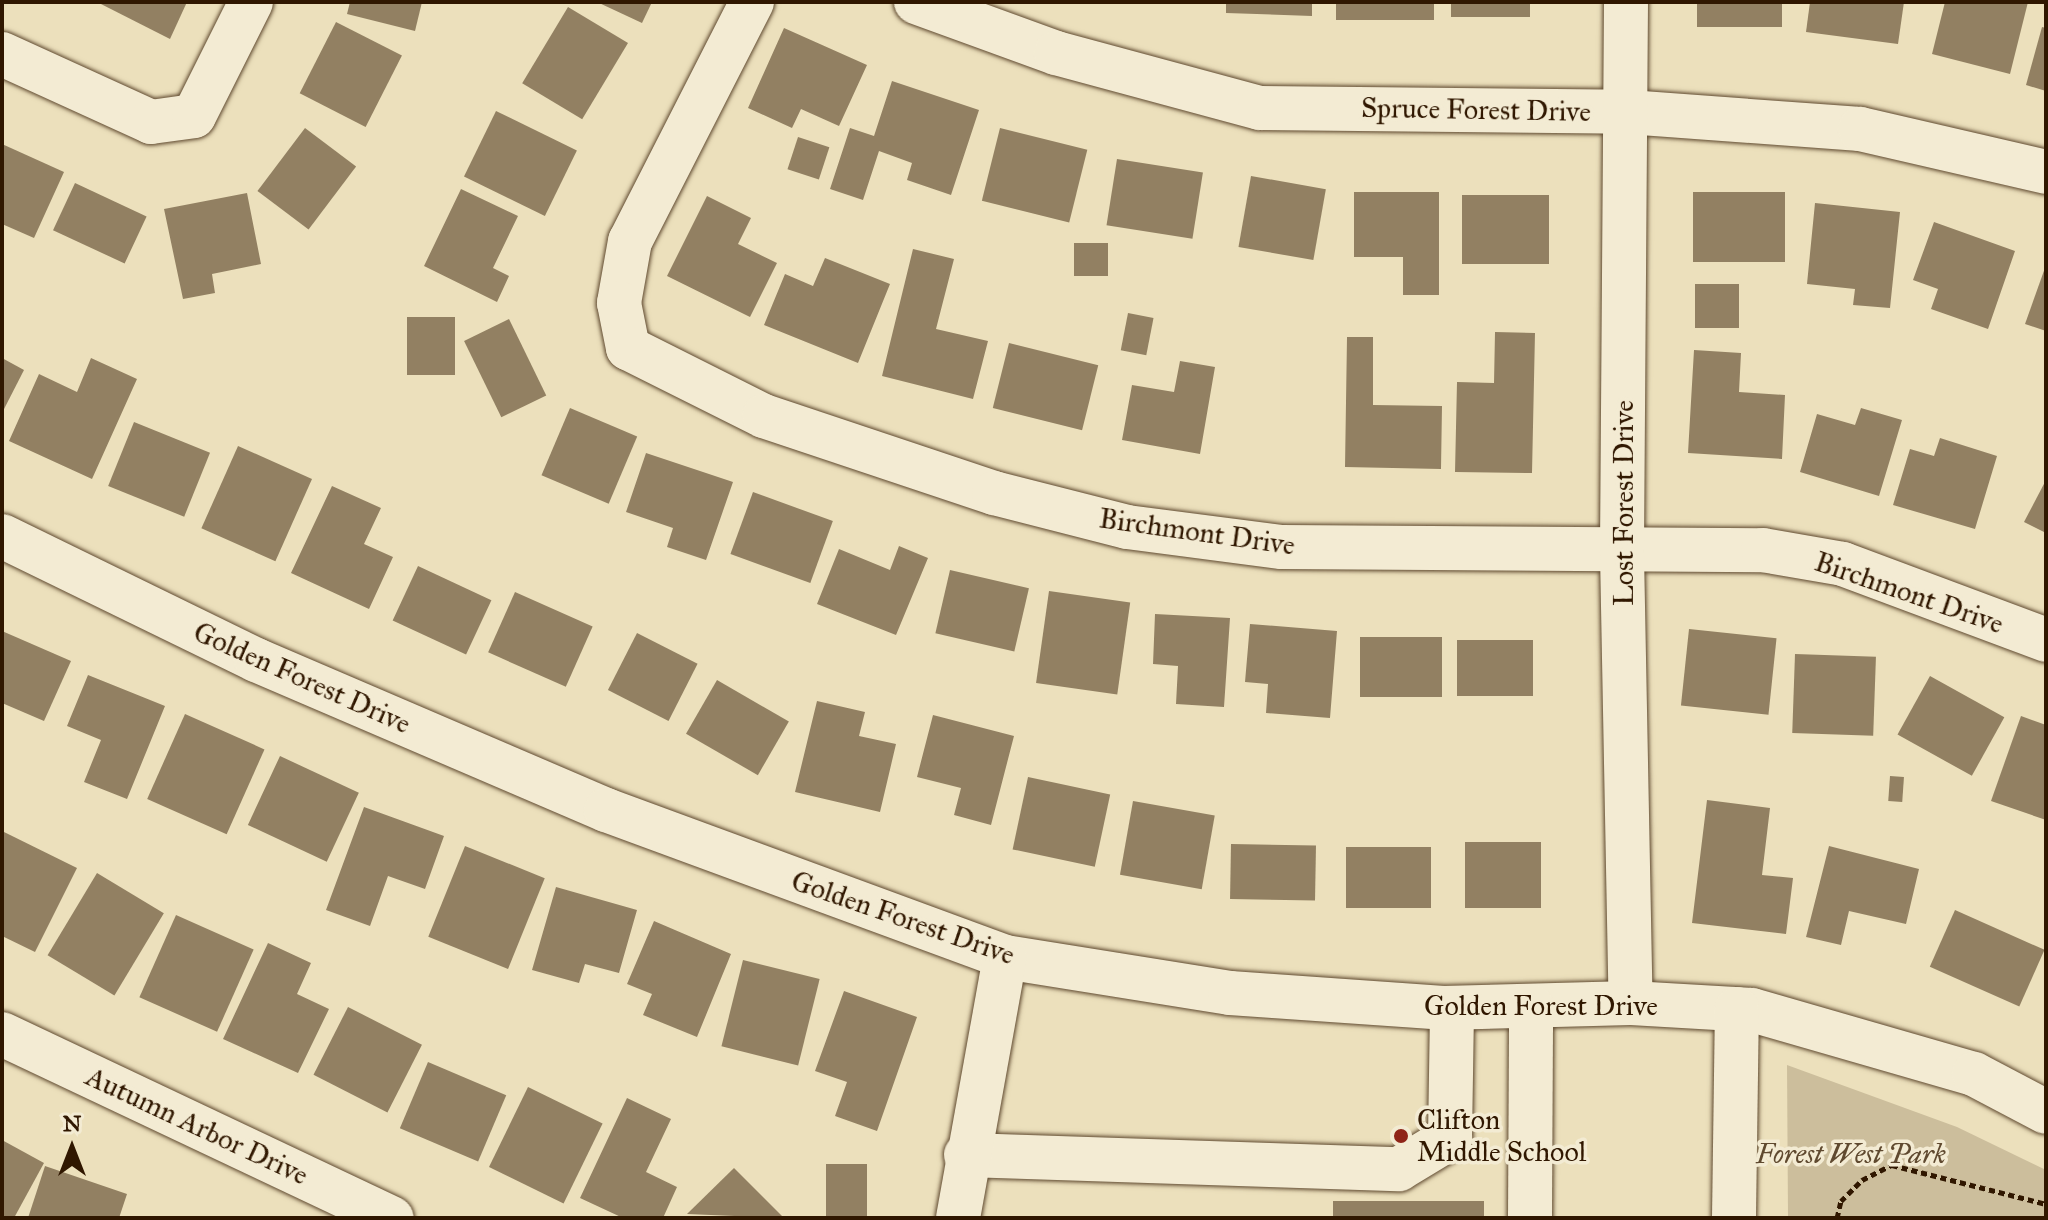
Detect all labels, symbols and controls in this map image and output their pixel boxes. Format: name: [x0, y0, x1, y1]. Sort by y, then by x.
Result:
street label: Spruce Forest Drive: [1361, 91, 1591, 129]
street label: Lost Forest Drive: [1607, 400, 1641, 606]
street label: Birchmont Drive: [1097, 502, 1297, 562]
street label: Birchmont Drive: [1810, 545, 2008, 641]
street label: Golden Forest Drive: [188, 615, 416, 741]
street label: Golden Forest Drive: [787, 864, 1019, 972]
street label: Golden Forest Drive: [1424, 989, 1658, 1023]
street label: Autumn Arbor Drive: [80, 1060, 314, 1192]
place label: Clifton Middle School: [1417, 1103, 1586, 1169]
north arrow: [32, 1108, 112, 1188]
text: N: [63, 1110, 81, 1137]
marker: Clifton Middle School: [1392, 1127, 1410, 1145]
park label: Forest West Park: [1756, 1137, 1946, 1171]

